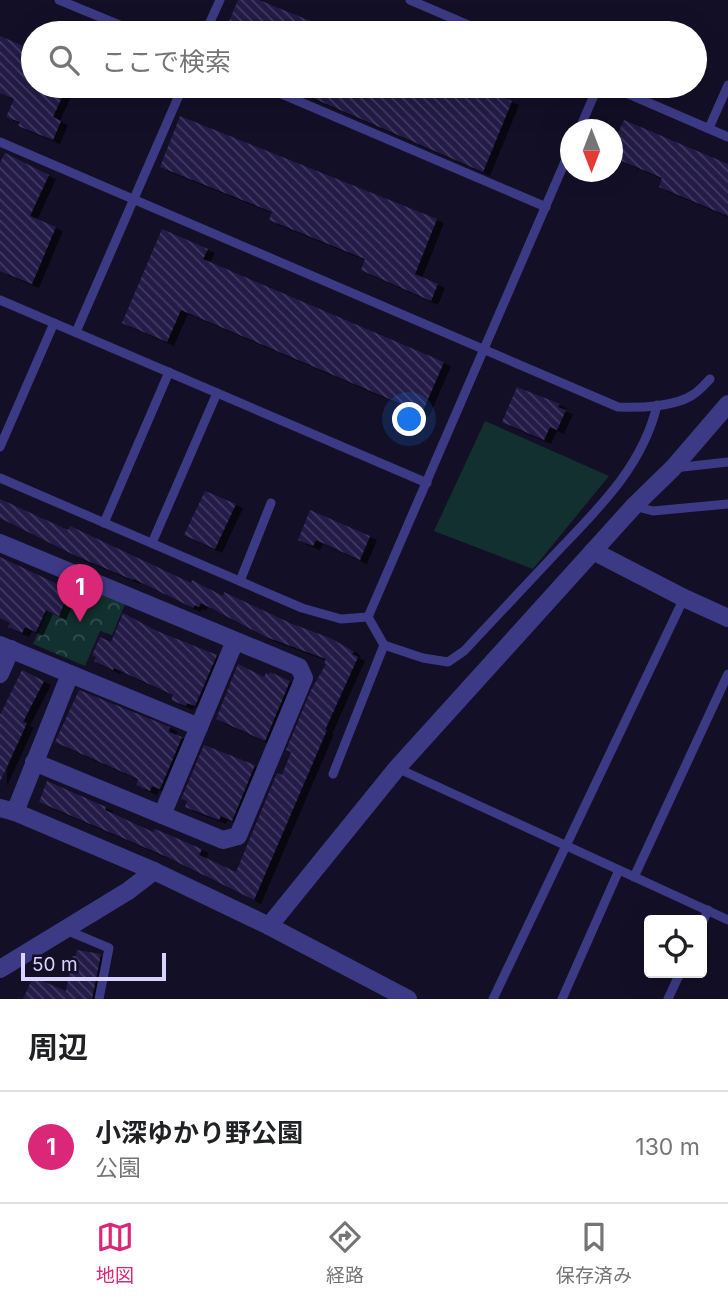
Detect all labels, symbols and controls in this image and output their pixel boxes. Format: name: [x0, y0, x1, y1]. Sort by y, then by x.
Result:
search box: [21, 21, 707, 98]
icon: search: [45, 41, 83, 79]
text: ここで検索: [101, 46, 231, 77]
north arrow: [560, 119, 623, 182]
your location: [392, 402, 426, 436]
pin: 1: [57, 564, 103, 622]
map controls: [644, 915, 707, 978]
button: locate: [644, 915, 707, 978]
scale bar: [21, 950, 166, 982]
text: 50 m: [32, 953, 78, 976]
text: 周辺: [28, 1029, 88, 1065]
text: 小深ゆかり野公園: [95, 1117, 303, 1148]
text: 1: [46, 1133, 56, 1161]
text: 130 m: [635, 1133, 700, 1161]
text: 公園: [95, 1154, 141, 1182]
tab: 地図: [96, 1218, 134, 1287]
tab: 経路: [326, 1218, 364, 1287]
tab: 保存済み: [556, 1218, 632, 1287]

